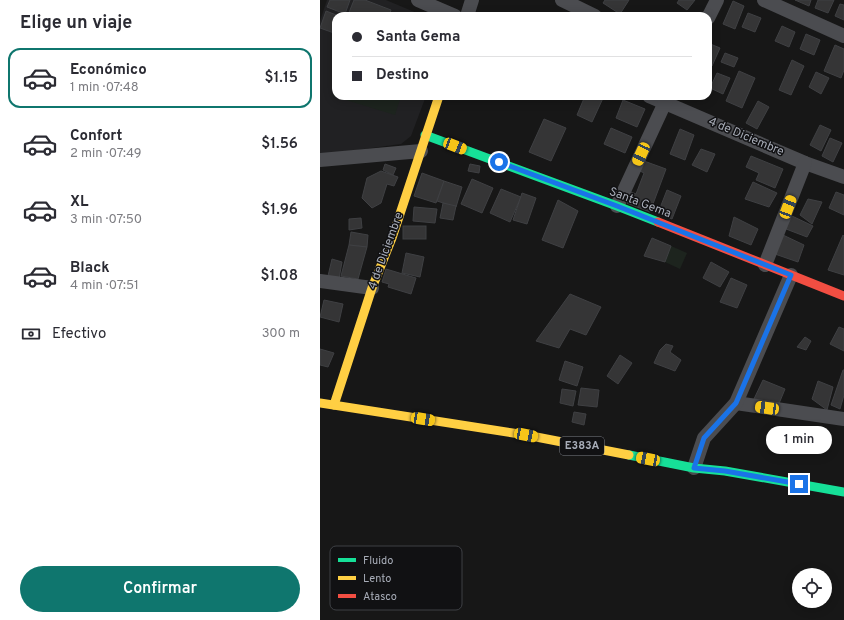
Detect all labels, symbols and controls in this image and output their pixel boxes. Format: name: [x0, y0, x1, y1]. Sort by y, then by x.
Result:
text: Elige un viaje: [20, 12, 132, 35]
text: Santa Gema: [376, 28, 460, 47]
icon: car: [22, 60, 58, 96]
text: Económico: [70, 61, 147, 80]
text: Destino: [376, 66, 429, 85]
text: $1.15: [265, 69, 298, 88]
text: 1 min · 07:48: [70, 80, 139, 96]
street label: 4 de Diciembre: [706, 114, 786, 160]
icon: car: [22, 126, 58, 162]
text: Confort: [70, 127, 122, 146]
text: $1.56: [261, 135, 298, 154]
car: [442, 136, 468, 156]
car: [630, 141, 652, 167]
text: 2 min · 07:49: [70, 146, 142, 162]
route start: [490, 153, 508, 171]
street label: Santa Gema: [607, 184, 673, 222]
icon: car: [22, 192, 58, 228]
text: XL: [70, 193, 88, 212]
car: [778, 194, 798, 220]
text: $1.96: [261, 201, 298, 220]
street label: 4 de Diciembre: [365, 210, 407, 292]
text: 3 min · 07:50: [70, 212, 142, 228]
icon: car: [22, 258, 58, 294]
text: Black: [70, 259, 110, 278]
text: $1.08: [260, 267, 298, 286]
text: 4 min · 07:51: [70, 278, 139, 294]
icon: cash: [20, 323, 42, 345]
text: Efectivo: [52, 325, 106, 344]
text: 300 m: [262, 326, 300, 342]
car: [754, 400, 780, 416]
car: [410, 411, 436, 427]
callout: 1 min: [766, 426, 832, 454]
car: [513, 427, 539, 443]
text: 1 min: [784, 432, 814, 448]
road number: E383A: [560, 437, 604, 455]
car: [635, 451, 661, 467]
route end: [790, 475, 808, 493]
legend: [330, 546, 462, 610]
text: Fluido: [363, 554, 393, 568]
button: Confirmar: [20, 566, 300, 612]
map controls: [792, 568, 832, 608]
button: locate: [792, 568, 832, 608]
text: Lento: [363, 572, 391, 586]
text: Atasco: [363, 590, 397, 604]

